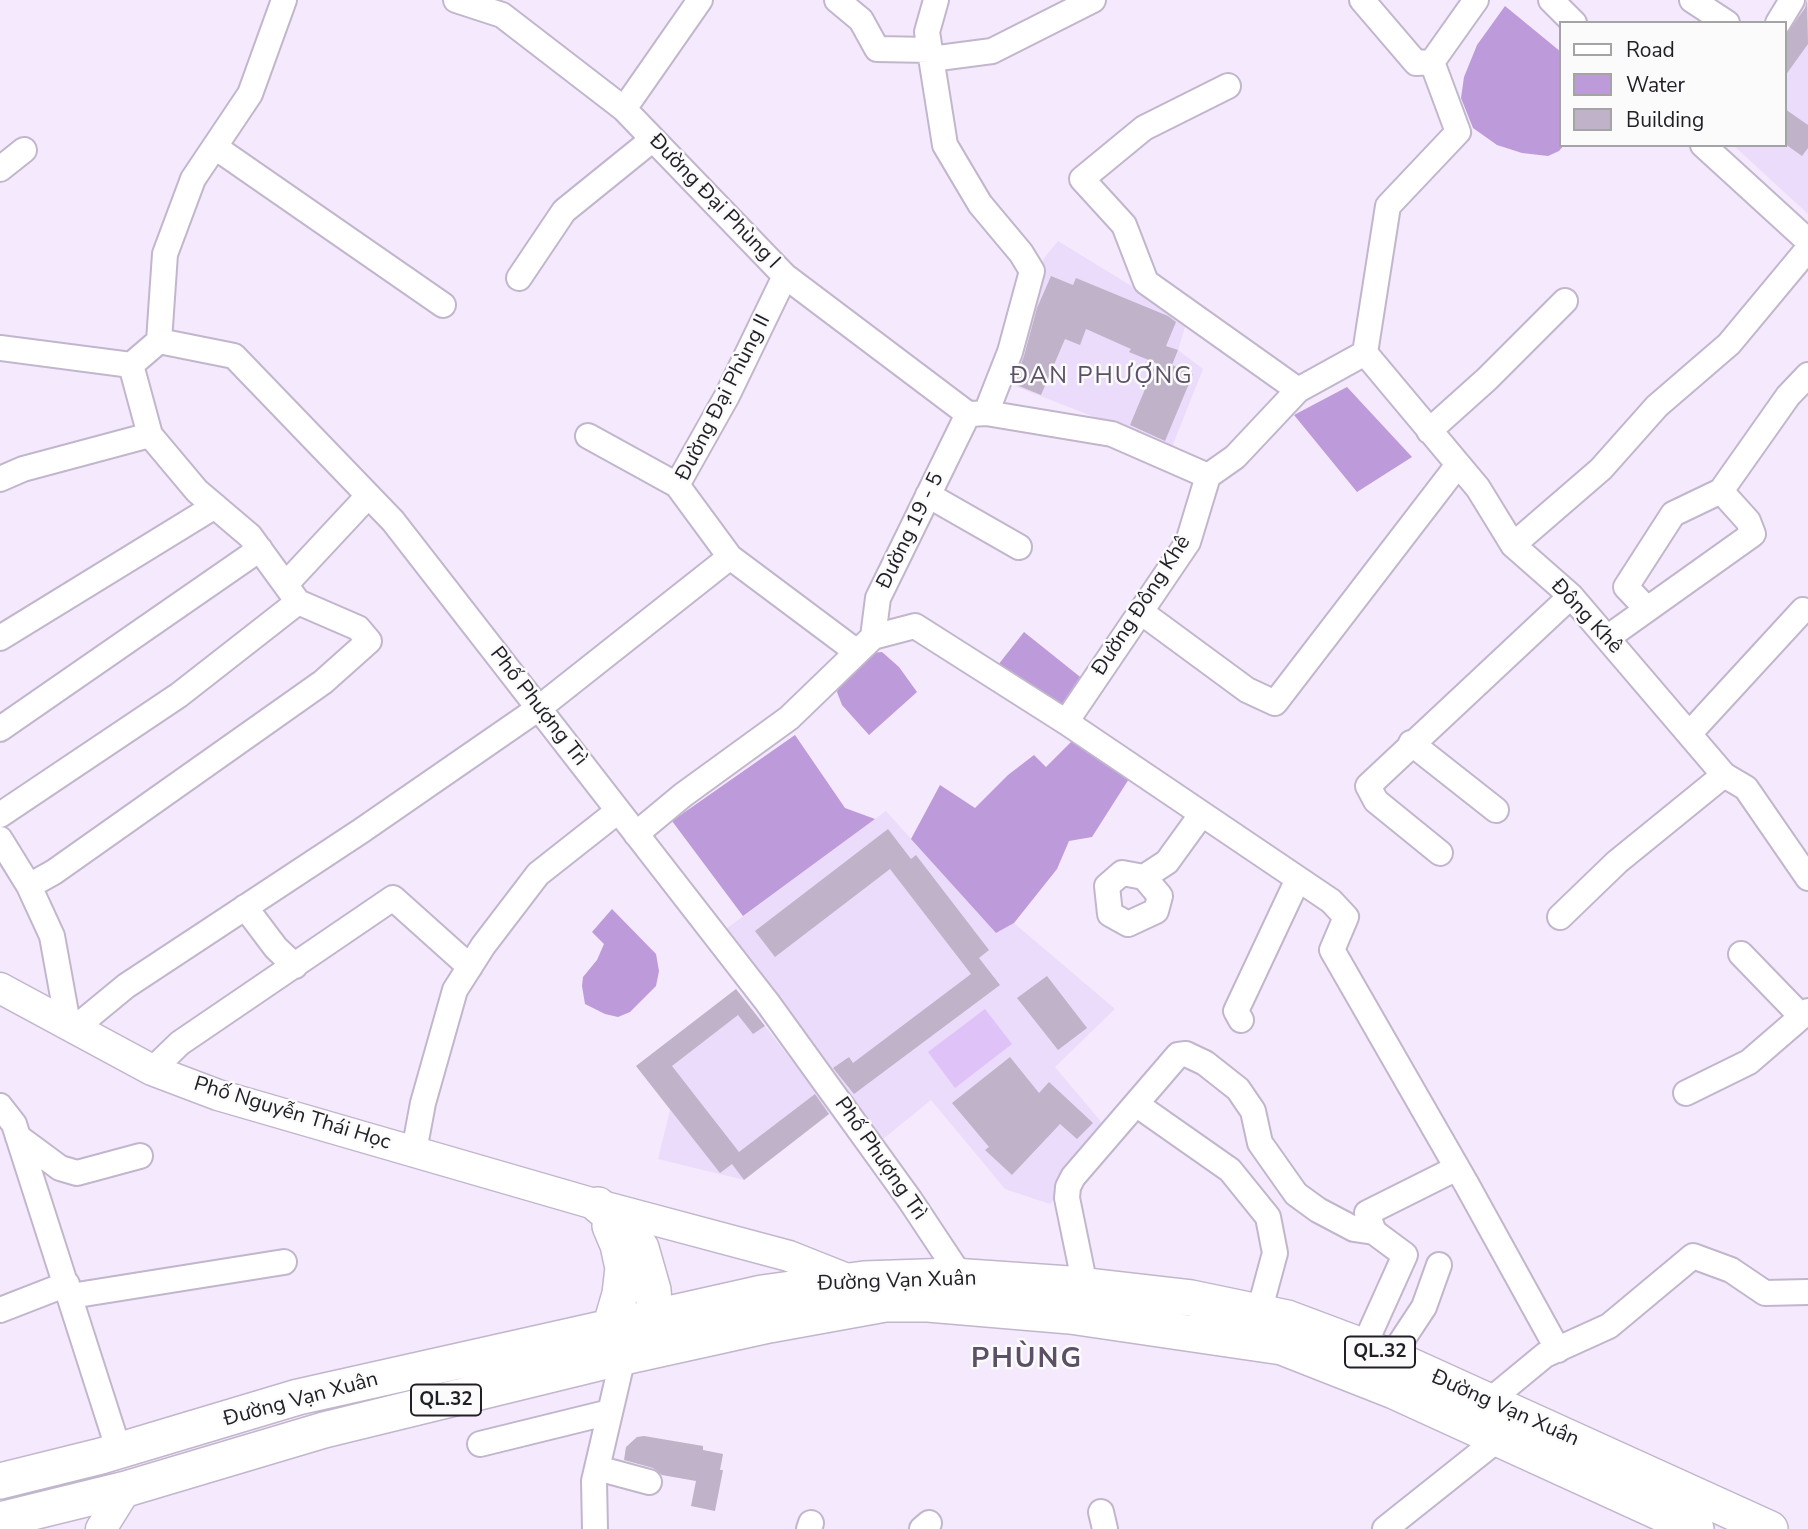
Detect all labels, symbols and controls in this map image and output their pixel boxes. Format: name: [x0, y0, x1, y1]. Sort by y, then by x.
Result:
legend: [1560, 21, 1787, 147]
text: Road: [1626, 36, 1675, 64]
text: Water: [1626, 71, 1685, 99]
text: Building: [1626, 106, 1704, 134]
street label: Đường Đại Phùng I: [643, 129, 785, 275]
street label: Đường Đại Phùng II: [671, 311, 777, 485]
district label: ĐAN PHƯỢNG: [1012, 363, 1192, 391]
street label: Đường 19 - 5: [872, 469, 950, 593]
street label: Đường Đông Khê: [1087, 531, 1197, 681]
street label: Đông Khê: [1545, 574, 1627, 660]
street label: Phố Phượng Trì: [484, 642, 592, 772]
street label: Phố Nguyễn Thái Học: [191, 1072, 393, 1156]
street label: Phố Phượng Trì: [828, 1093, 932, 1225]
street label: Đường Vạn Xuân: [817, 1267, 977, 1297]
road number: QL.32: [1345, 1336, 1415, 1368]
district label: PHÙNG: [972, 1343, 1082, 1377]
street label: Đường Vạn Xuân: [1427, 1365, 1583, 1453]
street label: Đường Vạn Xuân: [221, 1367, 381, 1433]
road number: QL.32: [411, 1384, 481, 1416]

